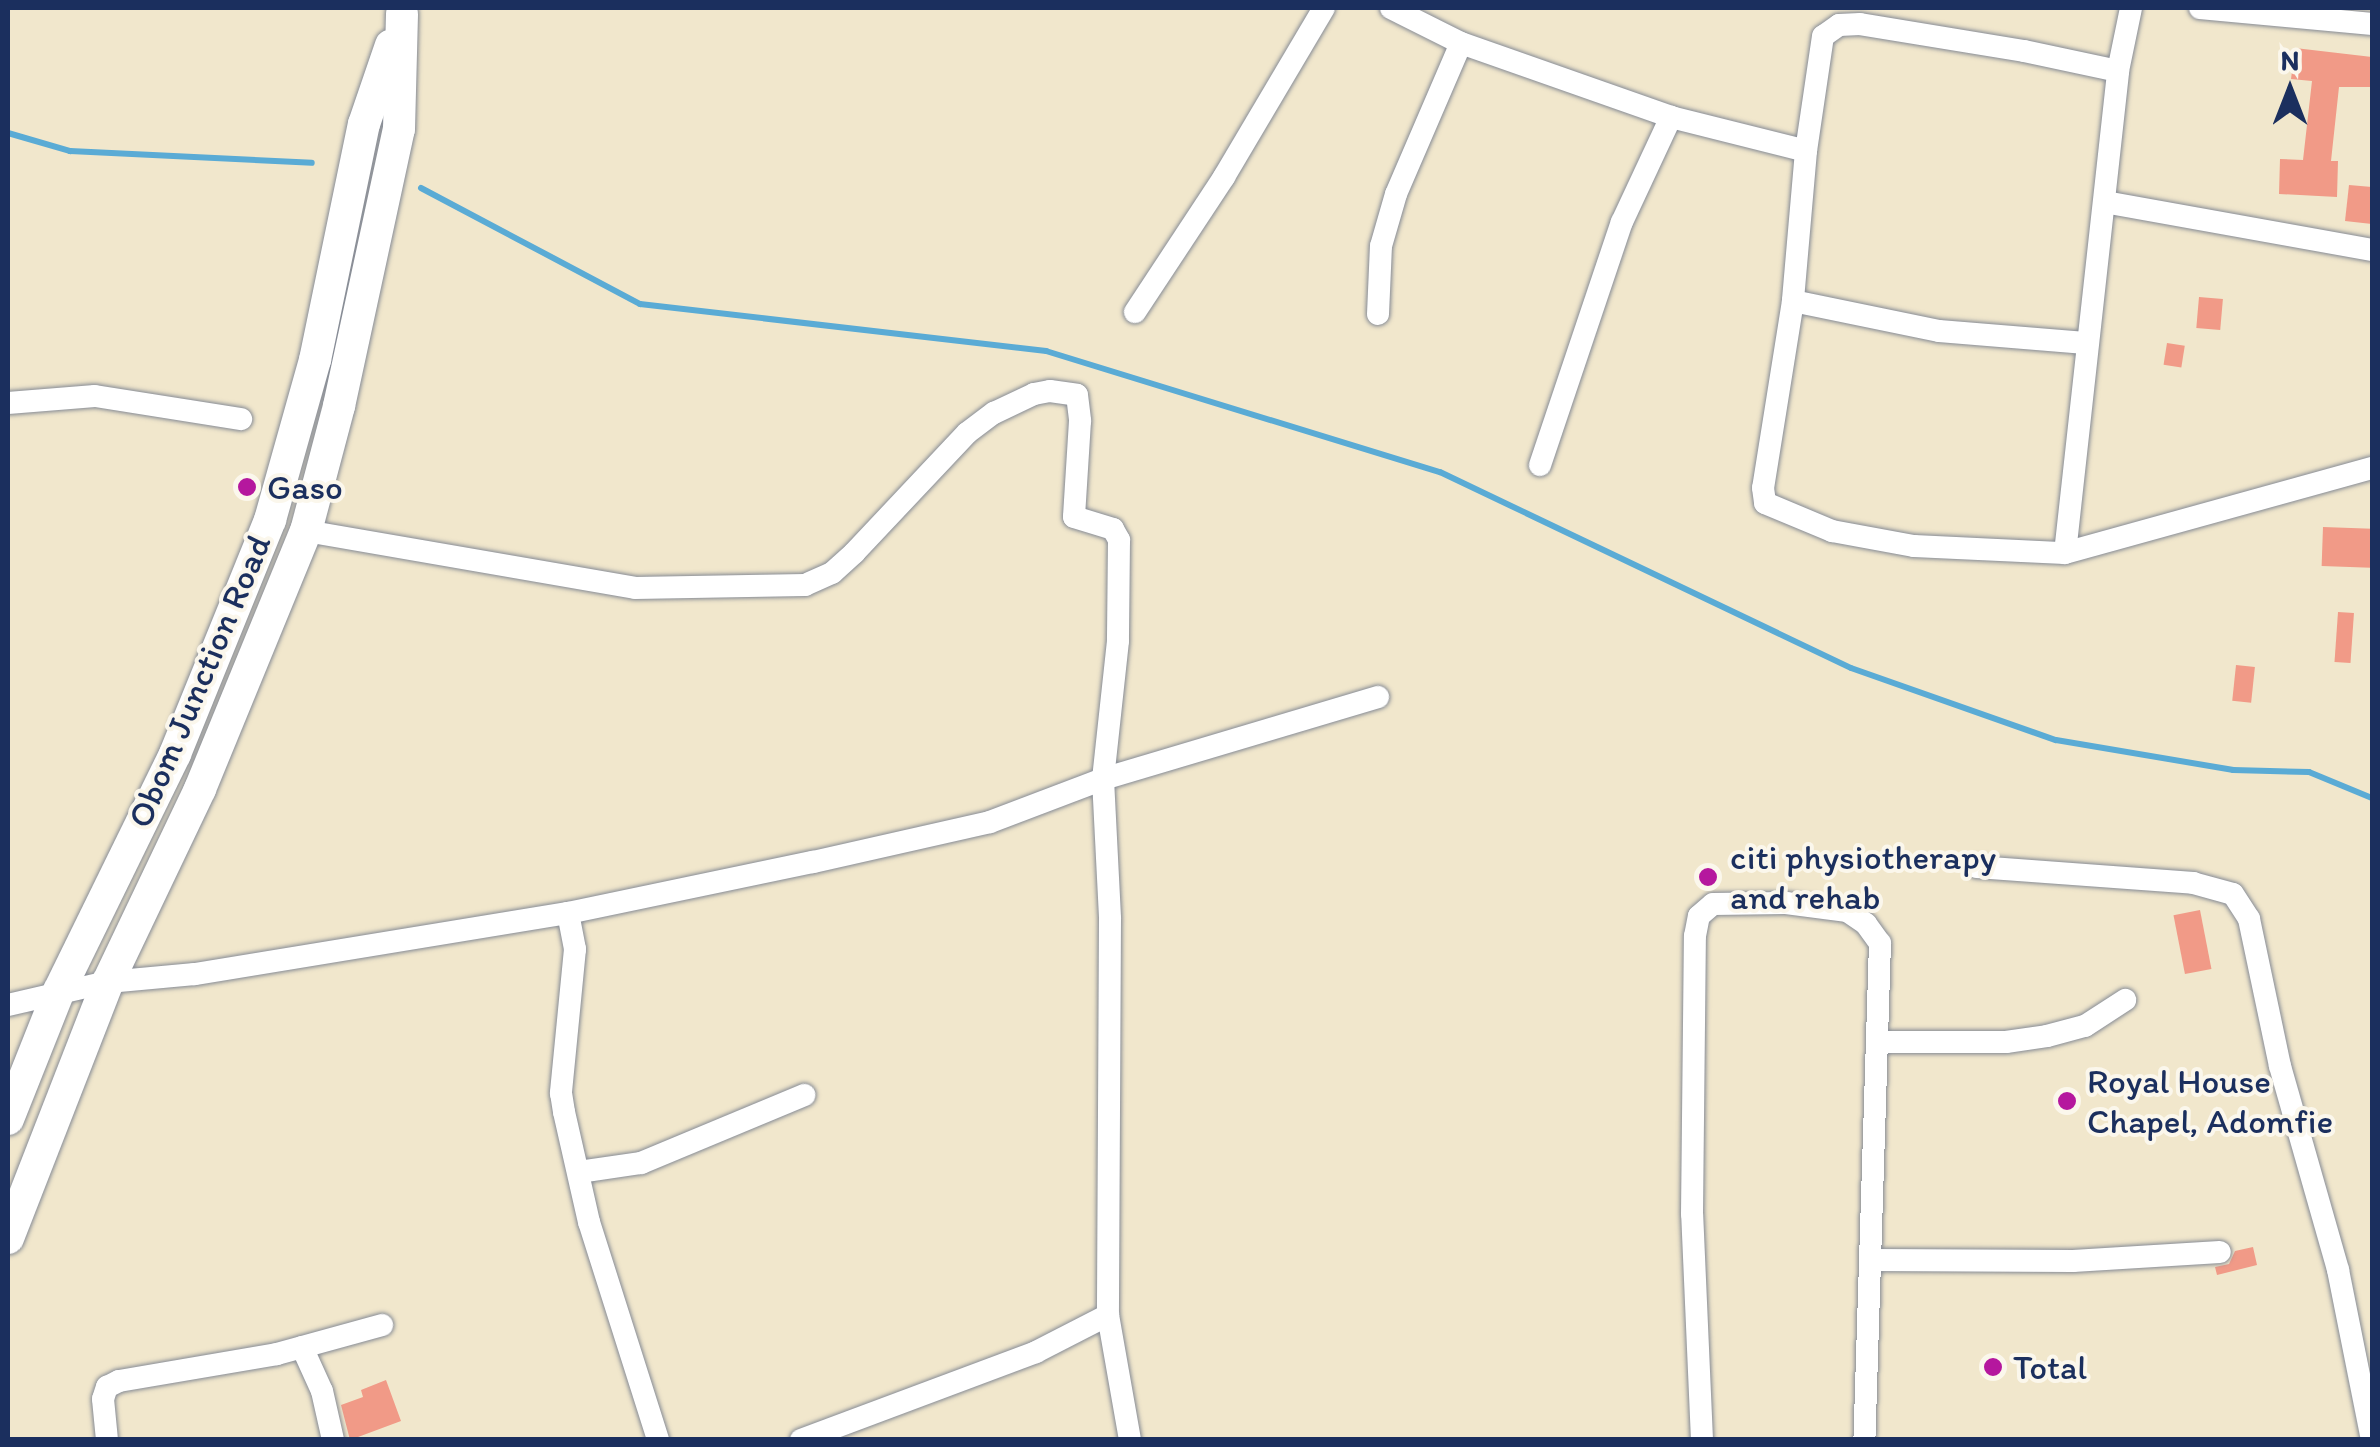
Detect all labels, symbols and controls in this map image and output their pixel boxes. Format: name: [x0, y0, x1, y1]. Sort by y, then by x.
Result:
north arrow: [2240, 40, 2340, 140]
text: N: [2281, 43, 2299, 77]
place label: Gaso: [267, 466, 343, 508]
marker: Gaso: [236, 476, 258, 498]
street label: Obom Junction Road: [119, 529, 279, 833]
place label: citi physiotherapy and rehab: [1730, 836, 1995, 918]
marker: citi physiotherapy and rehab: [1695, 864, 1721, 890]
place label: Royal House Chapel, Adomfie: [2087, 1060, 2333, 1142]
marker: Royal House Chapel, Adomfie: [2056, 1090, 2078, 1112]
place label: Total: [2013, 1346, 2087, 1388]
marker: Total: [1982, 1356, 2004, 1378]

